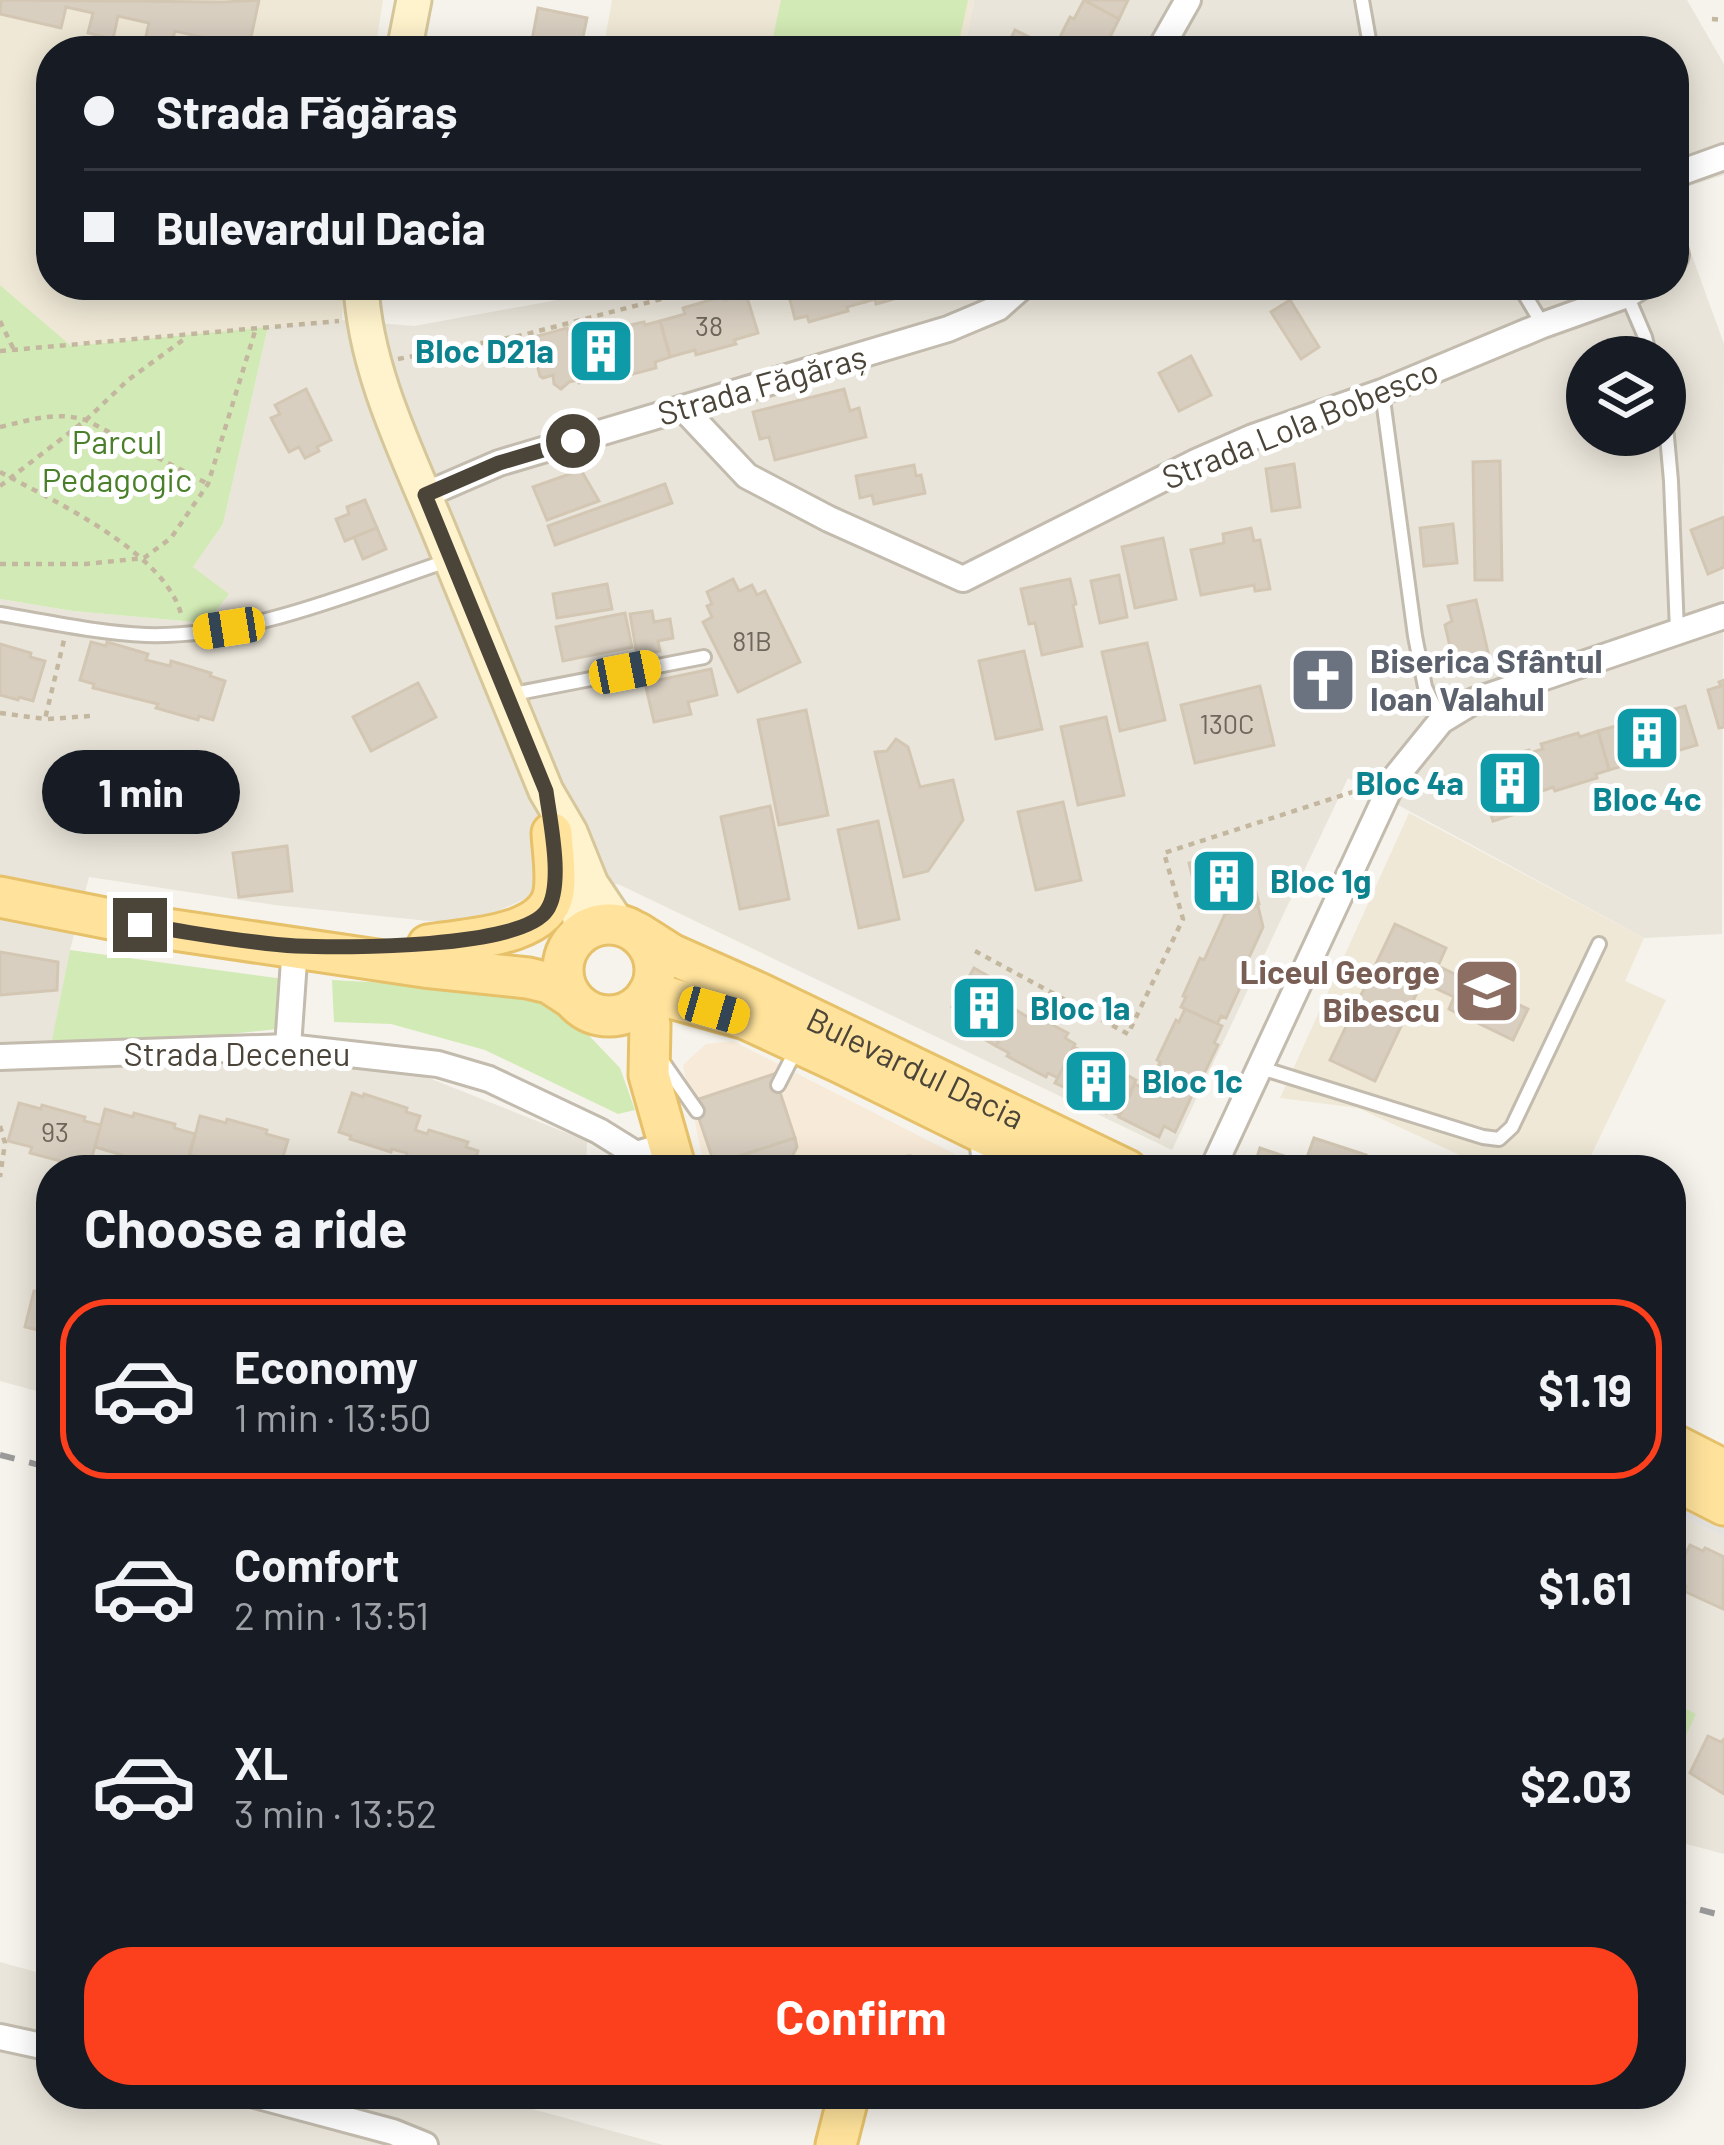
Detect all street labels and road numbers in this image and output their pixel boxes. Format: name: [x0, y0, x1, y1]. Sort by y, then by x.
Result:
street label: Strada Făgăraș: [653, 335, 871, 433]
street label: Strada Lola Bobesco: [1156, 349, 1443, 497]
street label: Bulevardul Dacia: [801, 998, 1031, 1137]
street label: Strada Deceneu: [123, 1033, 351, 1073]

